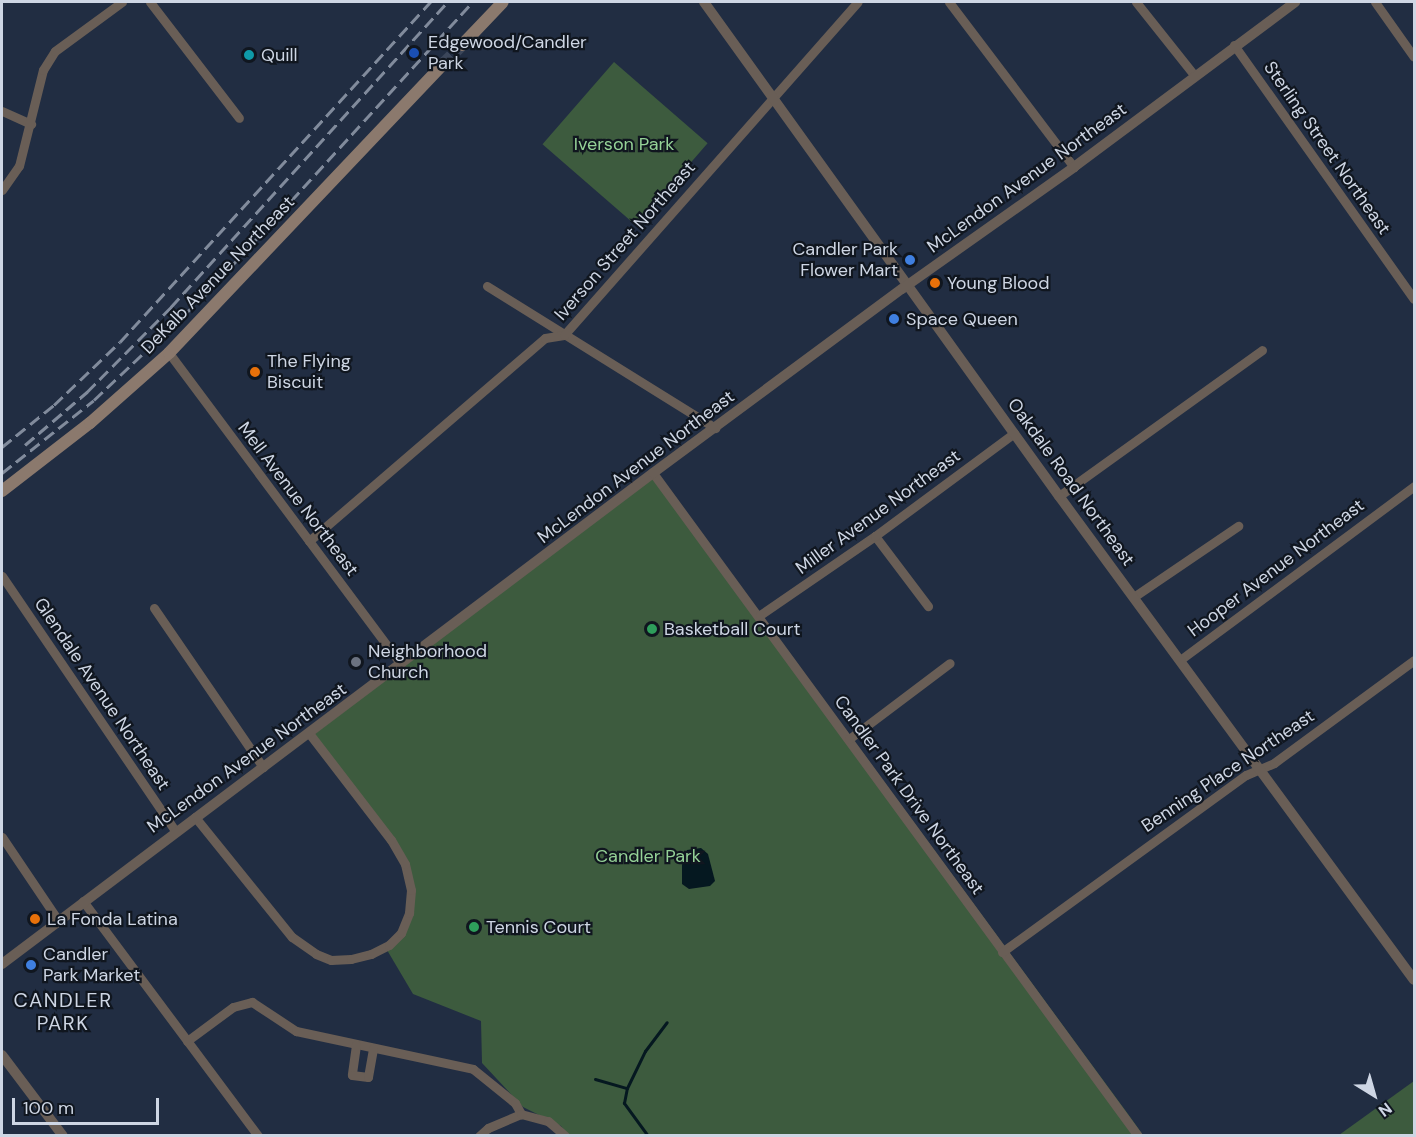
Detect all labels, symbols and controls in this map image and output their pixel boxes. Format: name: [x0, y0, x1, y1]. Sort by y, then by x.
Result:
place label: Edgewood/Candler Park: [428, 32, 587, 74]
place label: Quill: [261, 44, 298, 66]
marker: Edgewood/Candler Park: [405, 44, 423, 62]
marker: Quill: [242, 48, 256, 62]
street label: Sterling Street Northeast: [1259, 57, 1395, 239]
street label: McLendon Avenue Northeast: [923, 98, 1131, 258]
park label: Iverson Park: [574, 133, 674, 155]
street label: Iverson Street Northeast: [550, 157, 700, 325]
street label: DeKalb Avenue Northeast: [137, 191, 299, 359]
place label: Candler Park Flower Mart: [792, 239, 898, 282]
marker: Candler Park Flower Mart: [903, 253, 917, 267]
place label: Young Blood: [947, 272, 1050, 294]
marker: Young Blood: [928, 276, 942, 290]
place label: Space Queen: [906, 308, 1018, 330]
marker: Space Queen: [887, 312, 901, 326]
place label: The Flying Biscuit: [267, 351, 351, 394]
marker: The Flying Biscuit: [248, 365, 262, 379]
street label: McLendon Avenue Northeast: [533, 386, 739, 548]
street label: Oakdale Road Northeast: [1003, 394, 1139, 570]
street label: Mell Avenue Northeast: [233, 418, 363, 580]
street label: Miller Avenue Northeast: [792, 445, 964, 579]
street label: Hooper Avenue Northeast: [1183, 495, 1369, 641]
street label: Glendale Avenue Northeast: [30, 594, 174, 794]
place label: Basketball Court: [664, 618, 801, 640]
marker: Basketball Court: [645, 622, 659, 636]
place label: Neighborhood Church: [368, 641, 487, 684]
marker: Neighborhood Church: [349, 655, 363, 669]
street label: McLendon Avenue Northeast: [143, 678, 351, 838]
street label: Candler Park Drive Northeast: [830, 691, 988, 899]
street label: Benning Place Northeast: [1138, 705, 1318, 837]
park label: Candler Park: [595, 845, 701, 867]
place label: La Fonda Latina: [47, 908, 178, 930]
marker: La Fonda Latina: [28, 912, 42, 926]
place label: Tennis Court: [486, 916, 591, 938]
marker: Tennis Court: [467, 920, 481, 934]
place label: Candler Park Market: [43, 944, 140, 986]
marker: Candler Park Market: [24, 958, 38, 972]
district label: CANDLER PARK: [13, 989, 113, 1036]
north arrow: [1344, 1065, 1404, 1125]
scale bar: [15, 1086, 162, 1124]
text: 100 m: [23, 1096, 74, 1120]
text: N: [1374, 1098, 1396, 1122]

